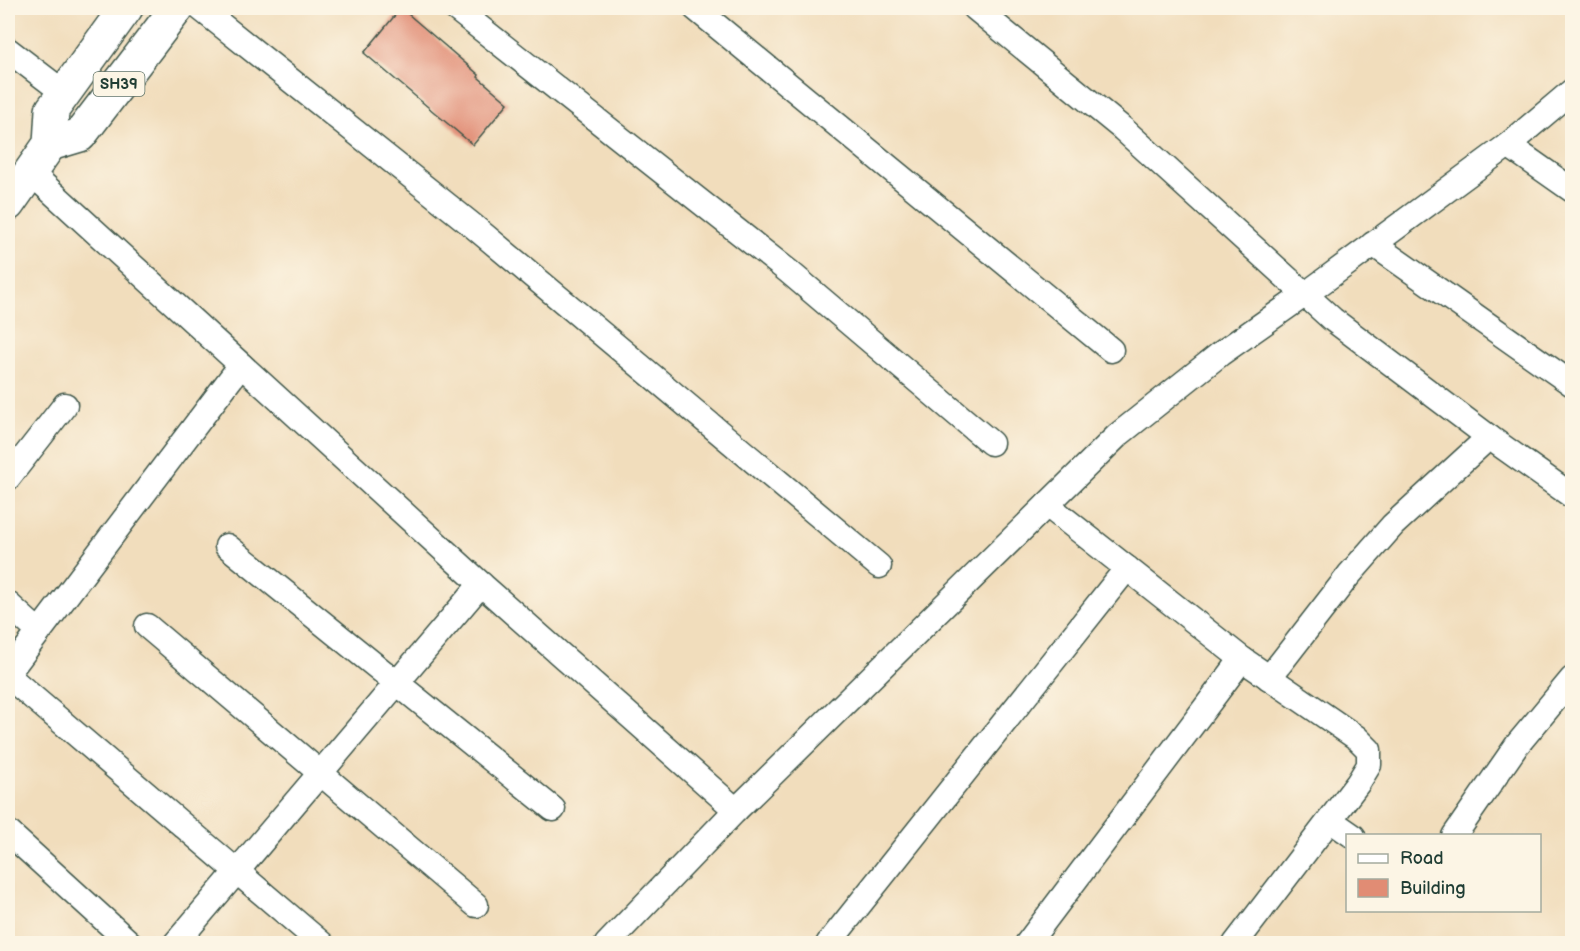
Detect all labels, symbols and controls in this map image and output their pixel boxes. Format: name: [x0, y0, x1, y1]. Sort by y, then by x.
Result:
road number: SH39: [94, 72, 144, 96]
legend: [1346, 834, 1541, 912]
text: Road: [1400, 848, 1444, 869]
text: Building: [1400, 878, 1466, 899]

